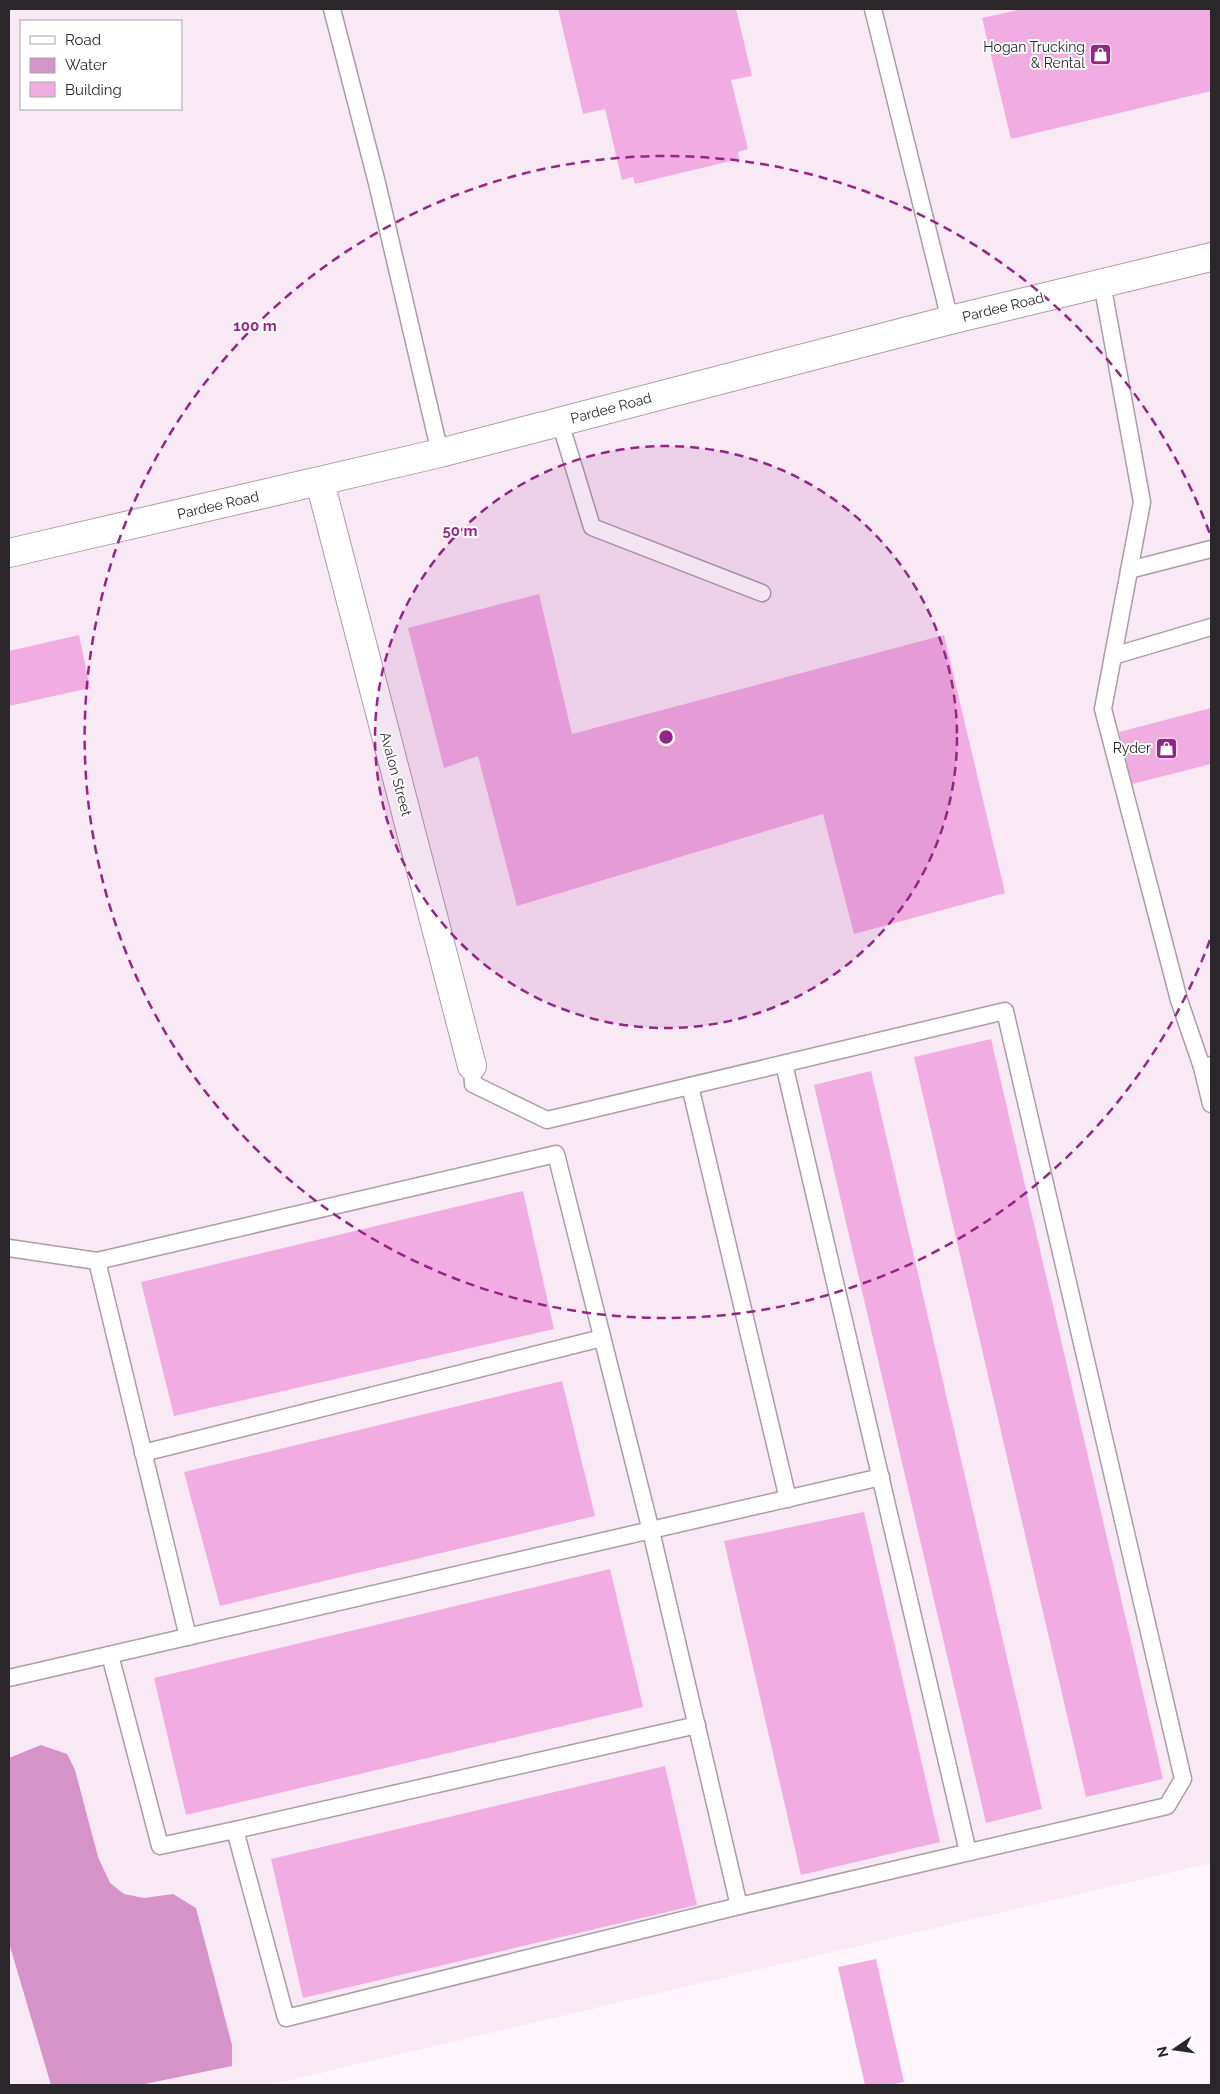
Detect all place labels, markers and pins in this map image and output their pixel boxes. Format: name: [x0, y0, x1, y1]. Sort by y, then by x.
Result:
place label: Hogan Trucking & Rental: [983, 39, 1085, 71]
shop icon: Hogan Trucking & Rental: [1089, 43, 1113, 67]
centre of rings: [657, 728, 675, 746]
shop icon: Ryder: [1155, 736, 1179, 760]
place label: Ryder: [1113, 740, 1151, 756]

